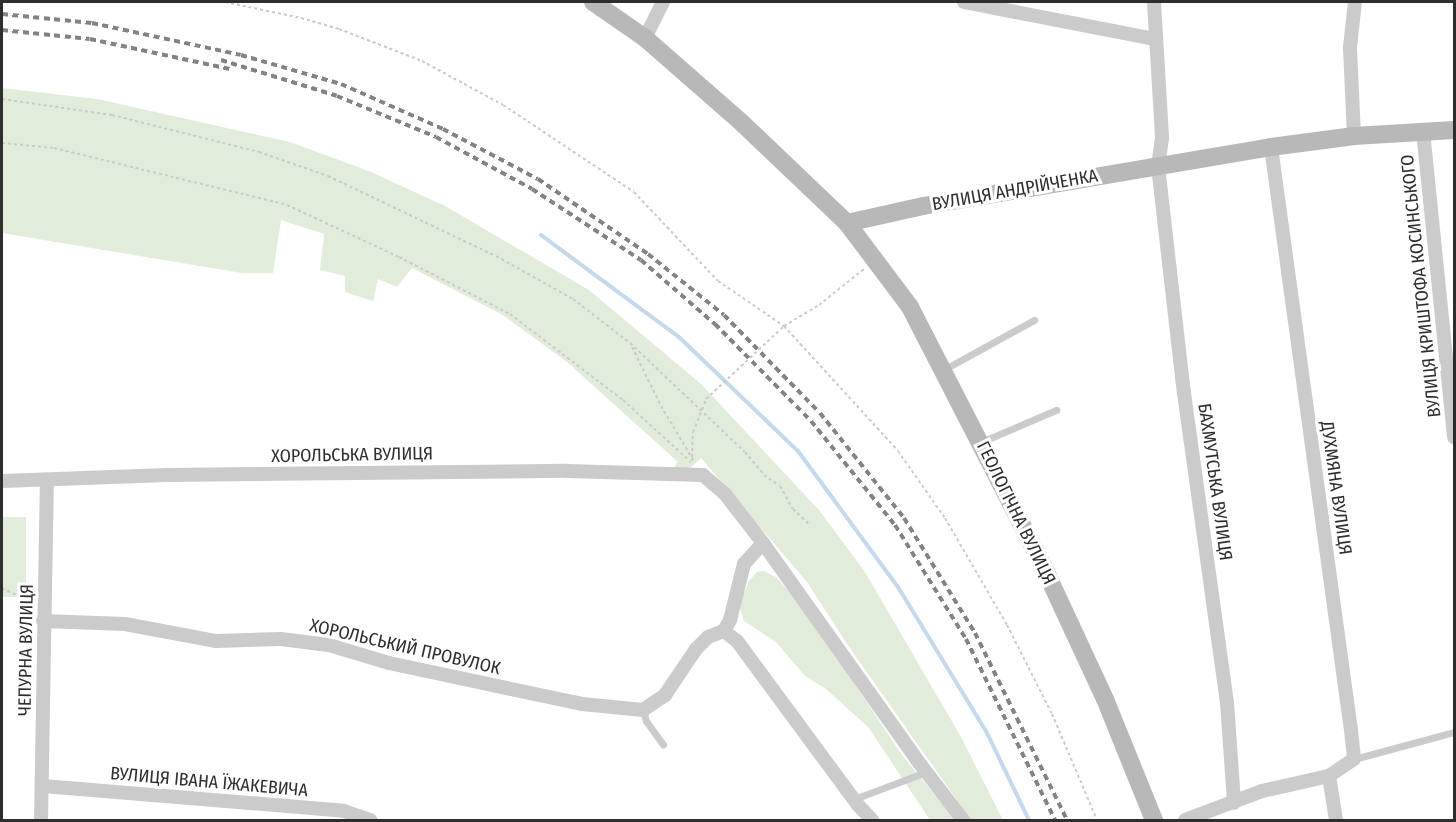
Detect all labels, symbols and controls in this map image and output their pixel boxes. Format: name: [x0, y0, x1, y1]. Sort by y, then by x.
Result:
street label: ВУЛИЦЯ КРИШТОФА КОСИНСЬКОГО: [1396, 154, 1446, 418]
street label: ВУЛИЦЯ АНДРІЙЧЕНКА: [930, 165, 1100, 215]
street label: БАХМУТСЬКА ВУЛИЦЯ: [1193, 402, 1237, 562]
street label: ДУХМЯНА ВУЛИЦЯ: [1316, 420, 1356, 556]
street label: ГЕОЛОГІЧНА ВУЛИЦЯ: [972, 438, 1060, 588]
street label: ХОРОЛЬСЬКА ВУЛИЦЯ: [271, 443, 433, 467]
street label: ЧЕПУРНА ВУЛИЦЯ: [14, 584, 38, 716]
street label: ХОРОЛЬСЬКИЙ ПРОВУЛОК: [307, 615, 503, 679]
street label: ВУЛИЦЯ ІВАНА ЇЖАКЕВИЧА: [109, 763, 309, 801]

